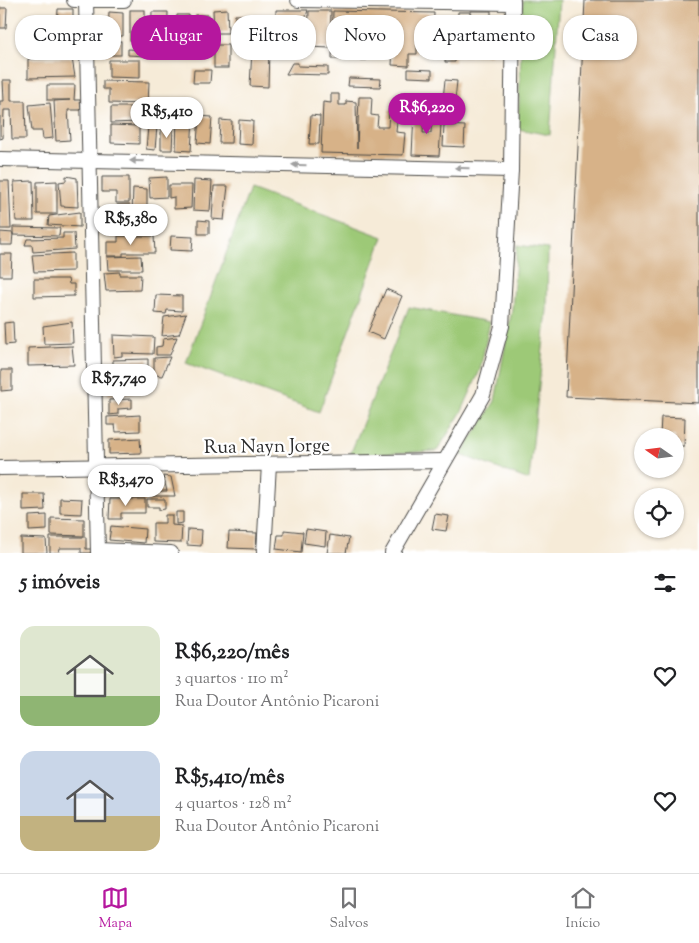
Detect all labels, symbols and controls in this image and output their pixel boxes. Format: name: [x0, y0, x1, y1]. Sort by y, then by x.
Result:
chip: Comprar: [15, 15, 121, 60]
chip: Alugar: [131, 15, 221, 60]
chip: Filtros: [231, 15, 316, 60]
chip: Novo: [326, 15, 404, 60]
chip: Apartamento: [414, 15, 553, 60]
chip: Casa: [563, 15, 637, 60]
pin: R$6,220: [381, 92, 473, 135]
pin: R$5,410: [121, 96, 213, 139]
text: R$6,220: [399, 97, 455, 120]
text: R$5,410: [141, 101, 193, 124]
one-way arrow: [129, 157, 145, 165]
one-way arrow: [291, 160, 307, 168]
one-way arrow: [454, 164, 470, 172]
pin: R$5,380: [85, 204, 177, 246]
text: R$5,380: [105, 208, 157, 231]
pin: R$7,740: [73, 364, 165, 406]
text: R$7,740: [92, 368, 146, 391]
north arrow: [634, 428, 684, 478]
map controls: [634, 428, 684, 538]
street label: Rua Nayn Jorge: [204, 433, 331, 462]
pin: R$3,470: [80, 464, 172, 507]
text: R$3,470: [99, 469, 153, 492]
button: locate: [634, 488, 684, 538]
text: 5 imóveis: [20, 568, 100, 598]
icon: filters: [651, 569, 679, 597]
text: R$6,220/mês: [175, 638, 289, 668]
icon: home: [60, 646, 120, 706]
icon: heart: [651, 662, 679, 690]
text: 3 quartos · 110 m²: [175, 668, 289, 691]
text: Rua Doutor Antônio Picaroni: [175, 691, 379, 714]
text: R$5,410/mês: [175, 763, 284, 793]
icon: home: [60, 771, 120, 831]
icon: heart: [651, 787, 679, 815]
text: 4 quartos · 128 m²: [175, 793, 292, 816]
text: Rua Doutor Antônio Picaroni: [175, 816, 379, 839]
tab: Mapa: [99, 884, 132, 934]
tab: Salvos: [330, 884, 368, 934]
tab: Início: [566, 884, 600, 934]

